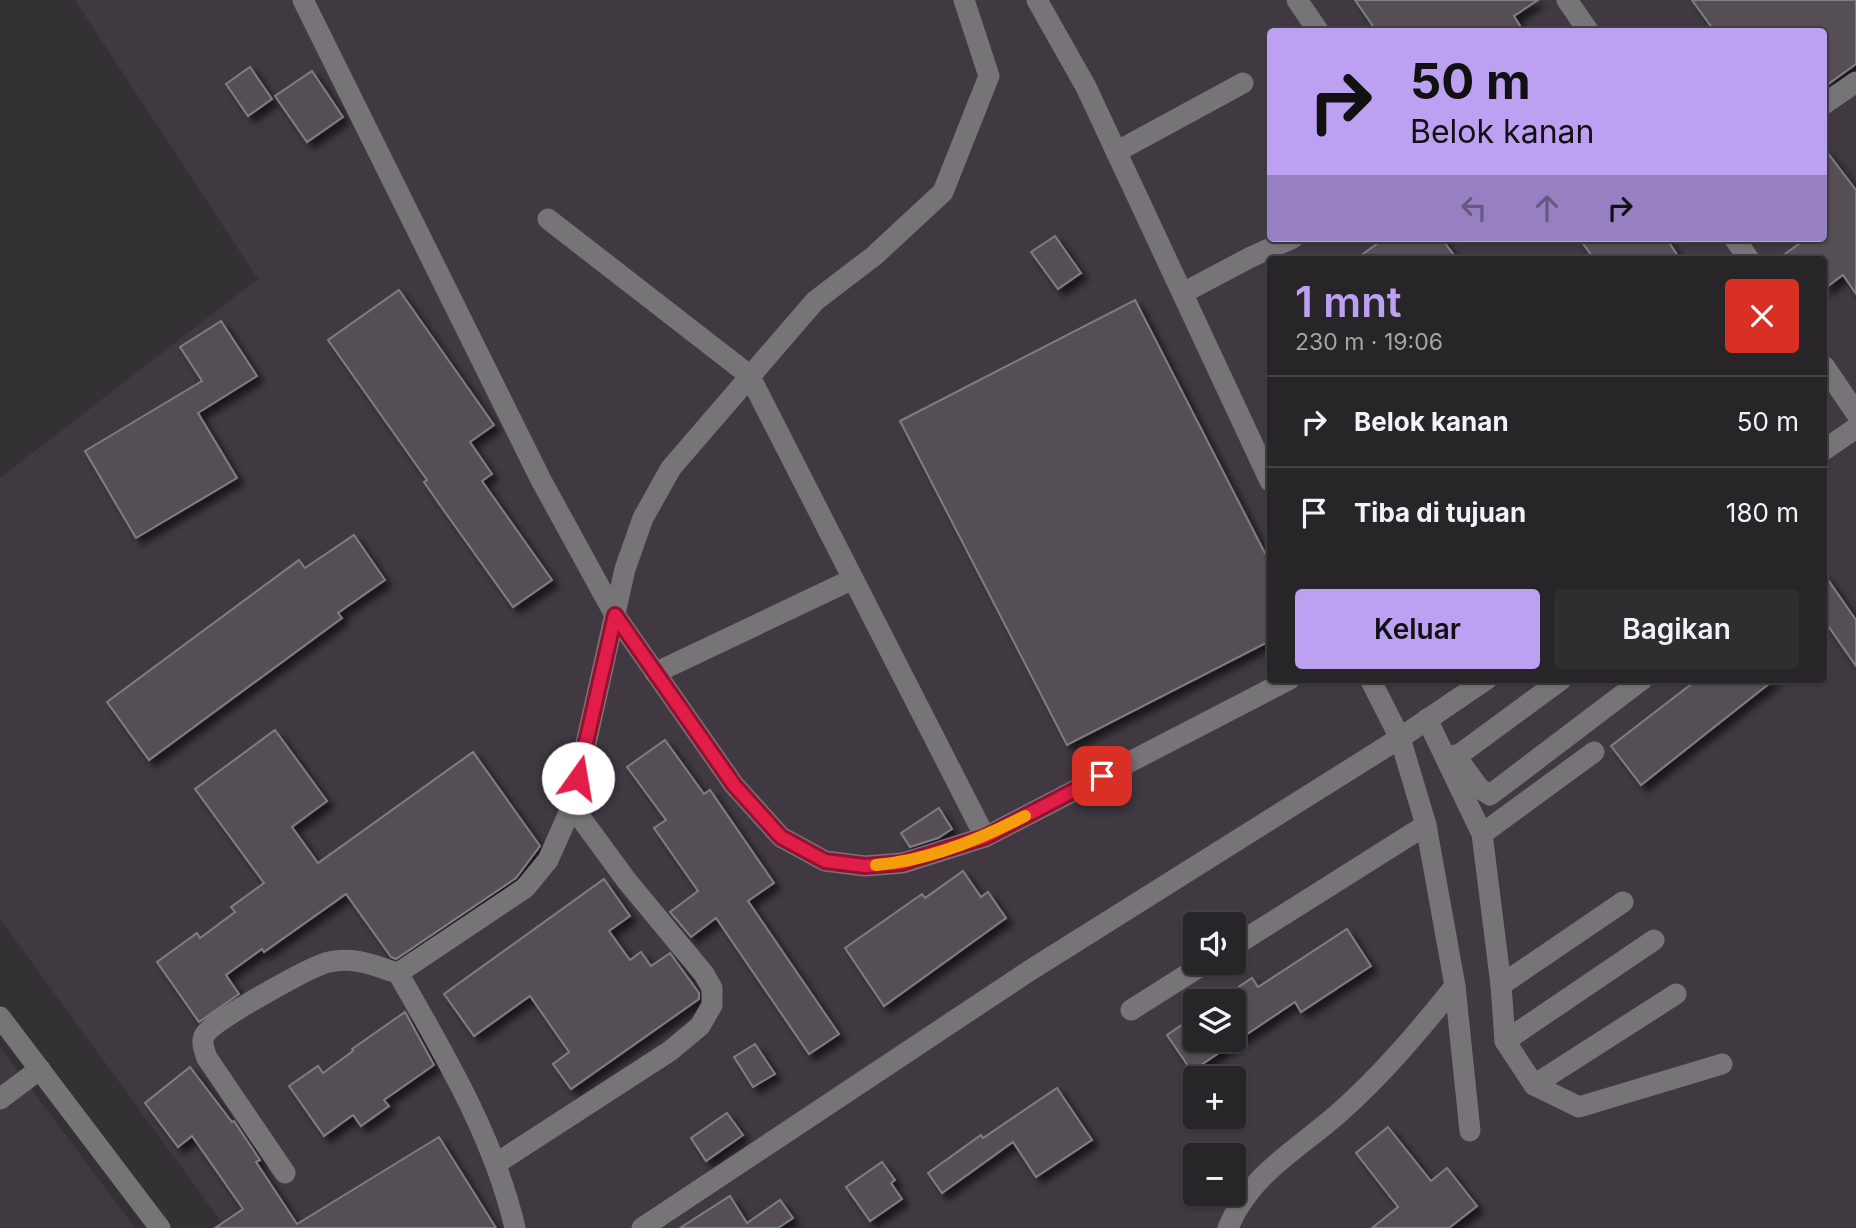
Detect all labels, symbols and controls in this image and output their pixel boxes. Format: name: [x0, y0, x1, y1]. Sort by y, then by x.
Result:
text: 50 m: [1410, 52, 1531, 111]
icon: right: [1295, 56, 1386, 147]
text: Belok kanan: [1410, 112, 1594, 151]
icon: left: [1455, 189, 1493, 227]
icon: ahead: [1528, 189, 1566, 227]
icon: right: [1601, 189, 1639, 227]
text: 1 mnt: [1295, 276, 1402, 327]
button: close: [1725, 279, 1799, 353]
text: 230 m · 19:06: [1295, 328, 1443, 356]
icon: right: [1295, 403, 1333, 441]
text: Belok kanan: [1354, 406, 1509, 437]
text: 50 m: [1737, 406, 1799, 437]
icon: arrive: [1295, 494, 1333, 532]
text: Tiba di tujuan: [1354, 497, 1526, 528]
text: 180 m: [1726, 497, 1799, 528]
button: Keluar: [1295, 589, 1540, 669]
button: Bagikan: [1554, 589, 1799, 669]
position arrow: [541, 741, 615, 815]
pin: [1072, 746, 1132, 806]
icon: arrive: [1083, 757, 1121, 795]
map controls: [1183, 912, 1246, 1206]
button: sound: [1183, 912, 1246, 975]
button: layers: [1183, 989, 1246, 1052]
button: +: [1183, 1066, 1246, 1129]
button: −: [1183, 1143, 1246, 1206]

